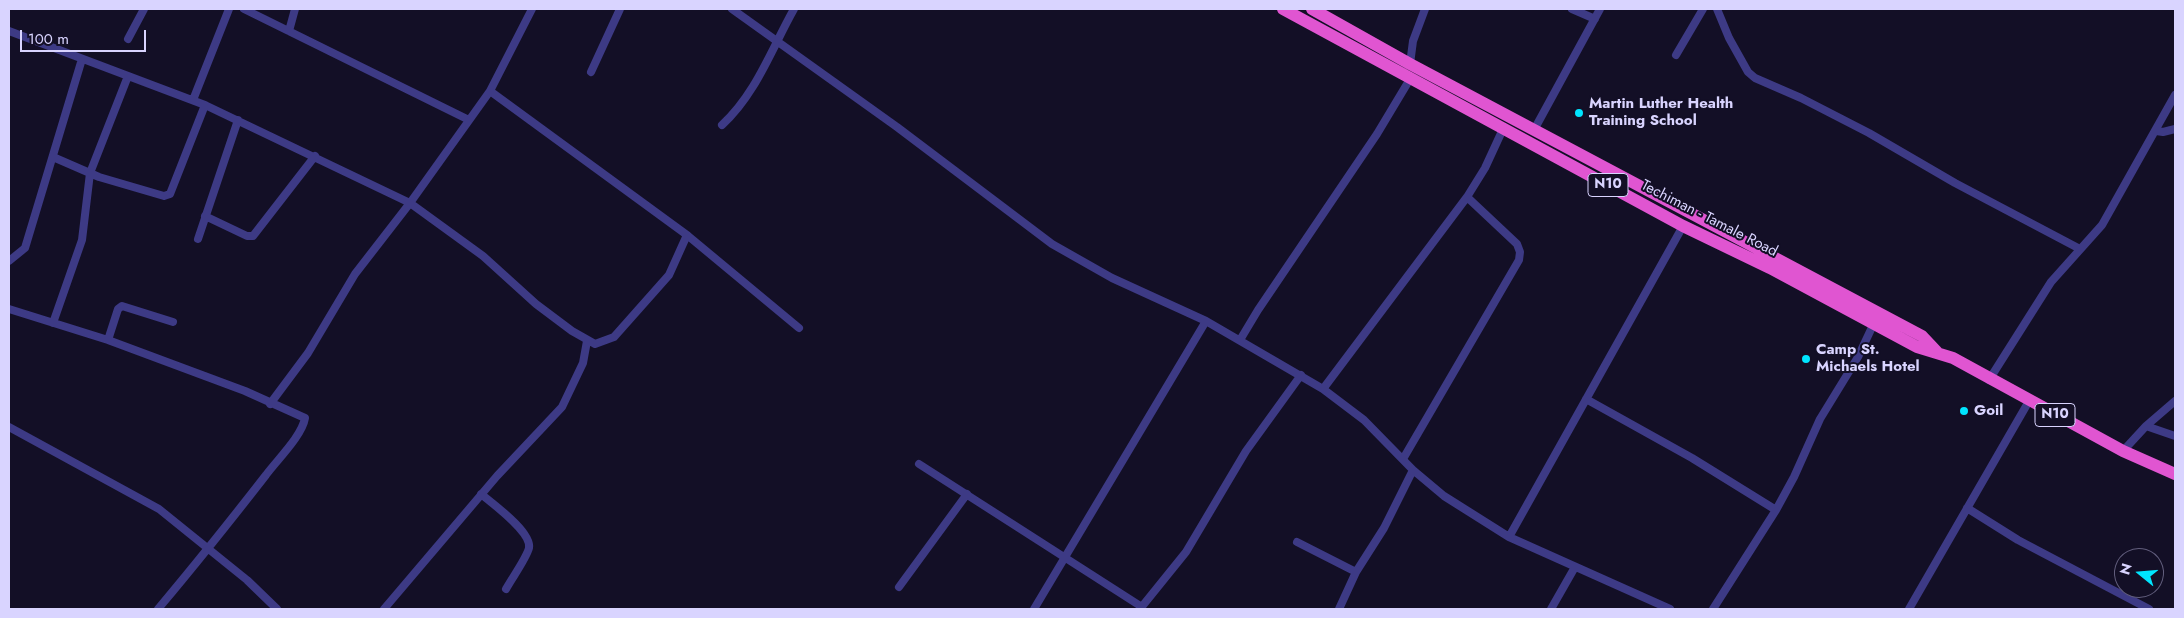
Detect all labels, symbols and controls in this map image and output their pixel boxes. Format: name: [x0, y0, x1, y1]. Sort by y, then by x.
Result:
scale bar: [22, 20, 149, 52]
text: 100 m: [28, 28, 69, 50]
place label: Martin Luther Health Training School: [1589, 95, 1733, 130]
marker: Martin Luther Health Training School: [1573, 107, 1585, 119]
road number: N10: [1588, 174, 1628, 196]
street label: Techiman - Tamale Road: [1638, 177, 1780, 261]
place label: Camp St. Michaels Hotel: [1816, 341, 1920, 376]
marker: Camp St. Michaels Hotel: [1800, 353, 1812, 365]
place label: Goil: [1974, 402, 2003, 420]
road number: N10: [2035, 404, 2075, 426]
marker: Goil: [1958, 405, 1970, 417]
north arrow: [2114, 548, 2164, 598]
text: N: [2114, 561, 2137, 577]

